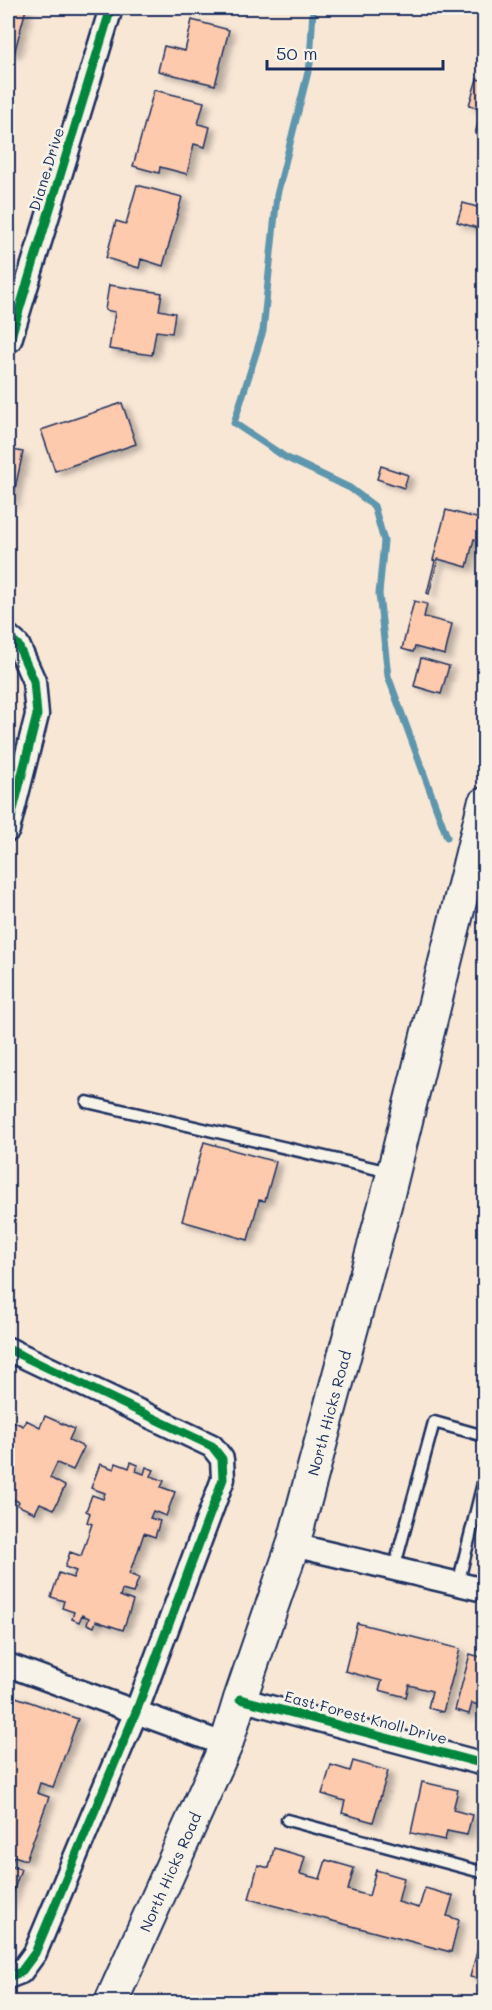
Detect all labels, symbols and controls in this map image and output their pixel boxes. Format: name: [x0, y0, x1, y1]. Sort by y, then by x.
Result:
scale bar: [267, 33, 442, 71]
text: 50 m: [276, 41, 318, 65]
street label: Diane Drive: [24, 125, 68, 213]
street label: North Hicks Road: [303, 1348, 355, 1478]
street label: East Forest Knoll Drive: [282, 1686, 450, 1748]
street label: North Hicks Road: [135, 1809, 205, 1935]

